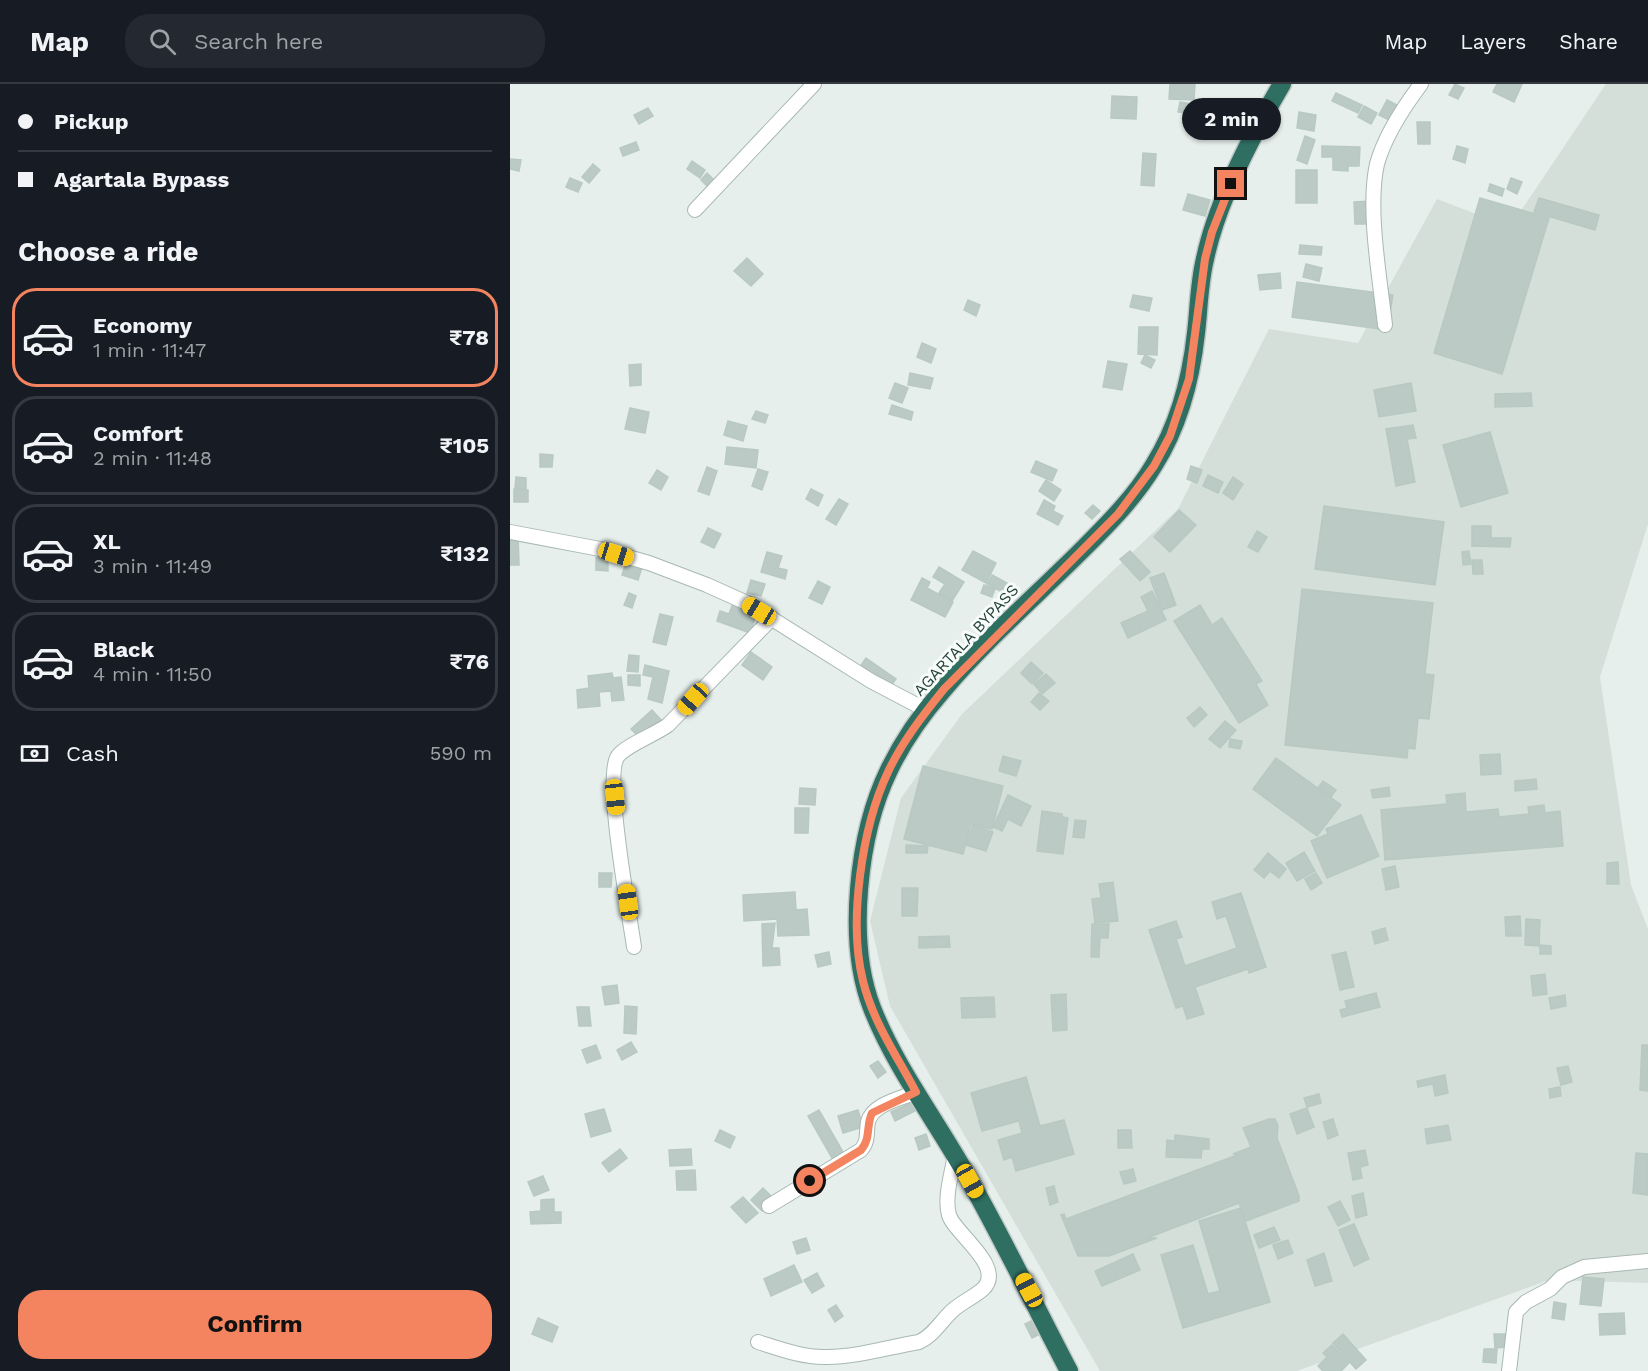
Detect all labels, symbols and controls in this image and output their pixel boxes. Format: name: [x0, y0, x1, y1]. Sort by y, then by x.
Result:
search box: [125, 14, 545, 68]
text: Map: [30, 25, 89, 58]
icon: search: [146, 25, 179, 58]
text: Search here: [194, 29, 323, 54]
text: Map: [1384, 29, 1427, 54]
text: Layers: [1460, 29, 1526, 54]
text: Share: [1559, 29, 1618, 54]
callout: 2 min: [1182, 97, 1281, 139]
text: 2 min: [1204, 107, 1259, 131]
text: Pickup: [54, 109, 129, 134]
text: Agartala Bypass: [54, 167, 229, 192]
route end: [1217, 170, 1244, 197]
text: Choose a ride: [18, 236, 198, 268]
icon: car: [21, 311, 75, 365]
text: Economy: [93, 313, 192, 338]
text: ₹78: [449, 325, 489, 350]
text: 1 min · 11:47: [93, 338, 206, 362]
icon: car: [21, 419, 75, 473]
text: Comfort: [93, 421, 183, 446]
text: ₹105: [439, 433, 489, 458]
text: 2 min · 11:48: [93, 446, 212, 470]
icon: car: [21, 527, 75, 581]
text: XL: [93, 529, 121, 554]
car: [596, 540, 636, 568]
text: ₹132: [440, 541, 489, 566]
text: 3 min · 11:49: [93, 554, 212, 578]
street label: AGARTALA BYPASS: [910, 580, 1022, 700]
car: [739, 594, 779, 628]
icon: car: [21, 635, 75, 689]
text: Black: [93, 637, 154, 662]
text: ₹76: [449, 649, 489, 674]
text: 4 min · 11:50: [93, 662, 212, 686]
car: [674, 680, 712, 718]
icon: cash: [18, 737, 51, 770]
text: Cash: [66, 741, 119, 766]
text: 590 m: [430, 741, 492, 765]
car: [604, 778, 626, 816]
car: [617, 883, 639, 921]
car: [953, 1161, 987, 1201]
route start: [796, 1167, 823, 1194]
car: [1013, 1270, 1045, 1310]
button: Confirm: [18, 1290, 492, 1359]

